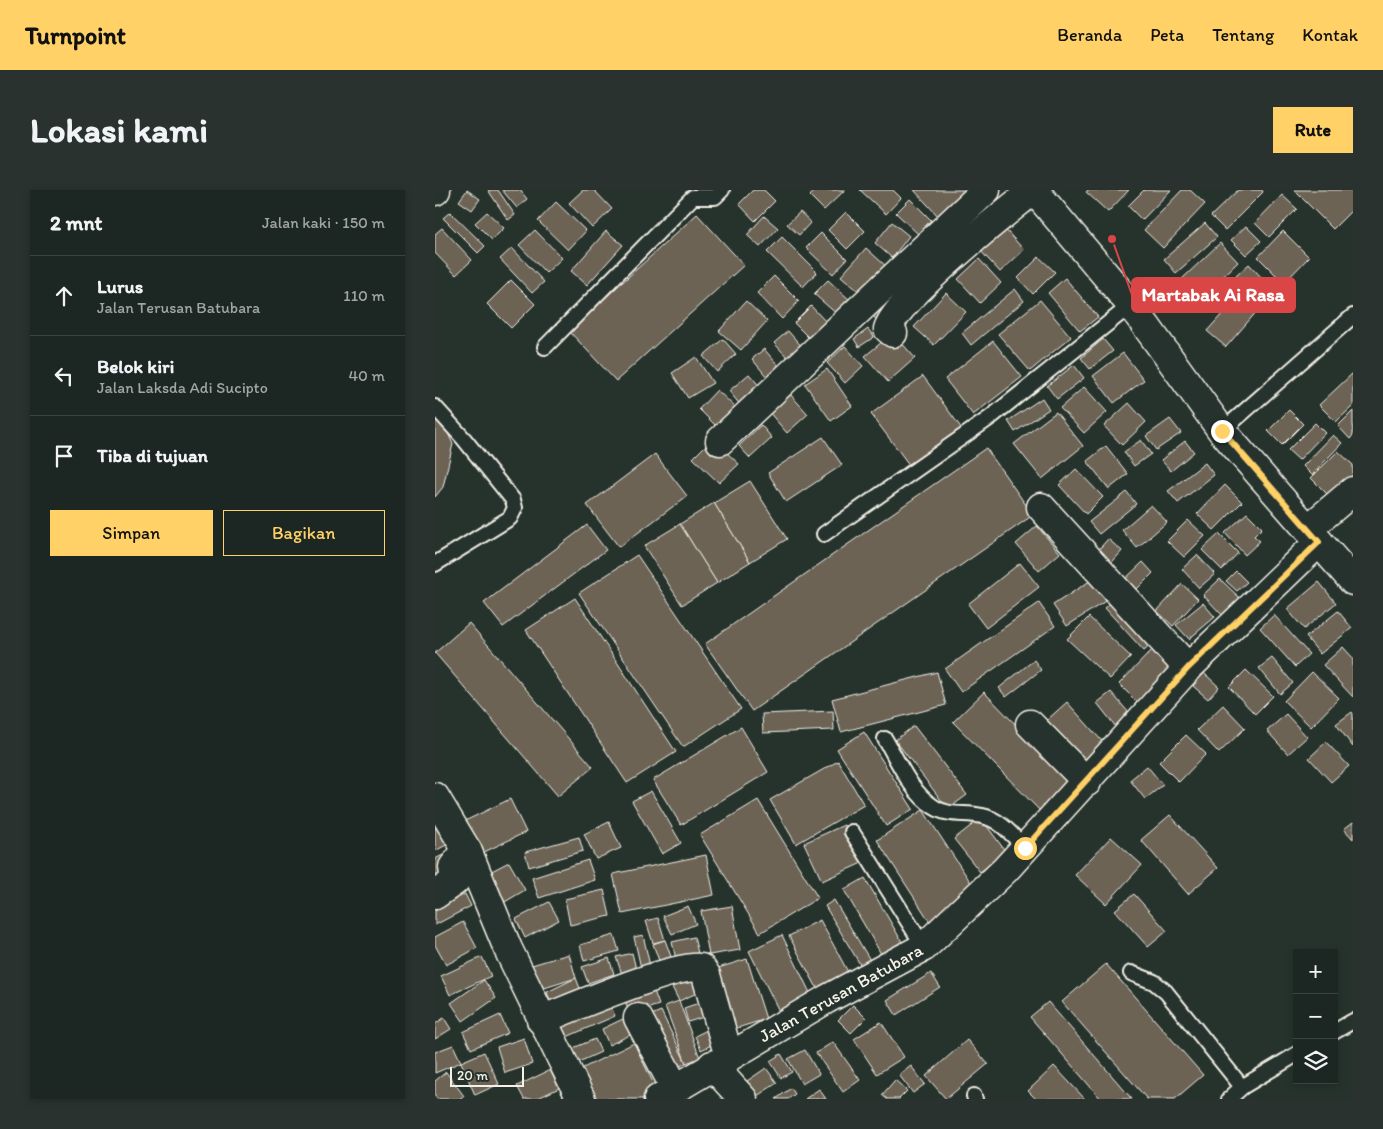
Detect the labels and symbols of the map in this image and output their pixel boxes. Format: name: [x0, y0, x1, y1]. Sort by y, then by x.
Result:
callout: Martabak Ai Rasa: [1132, 278, 1295, 312]
text: Martabak Ai Rasa: [1141, 283, 1285, 306]
route end: [1211, 420, 1234, 443]
route start: [1014, 837, 1037, 860]
street label: Jalan Terusan Batubara: [755, 939, 927, 1047]
scale bar: [450, 1064, 524, 1087]

